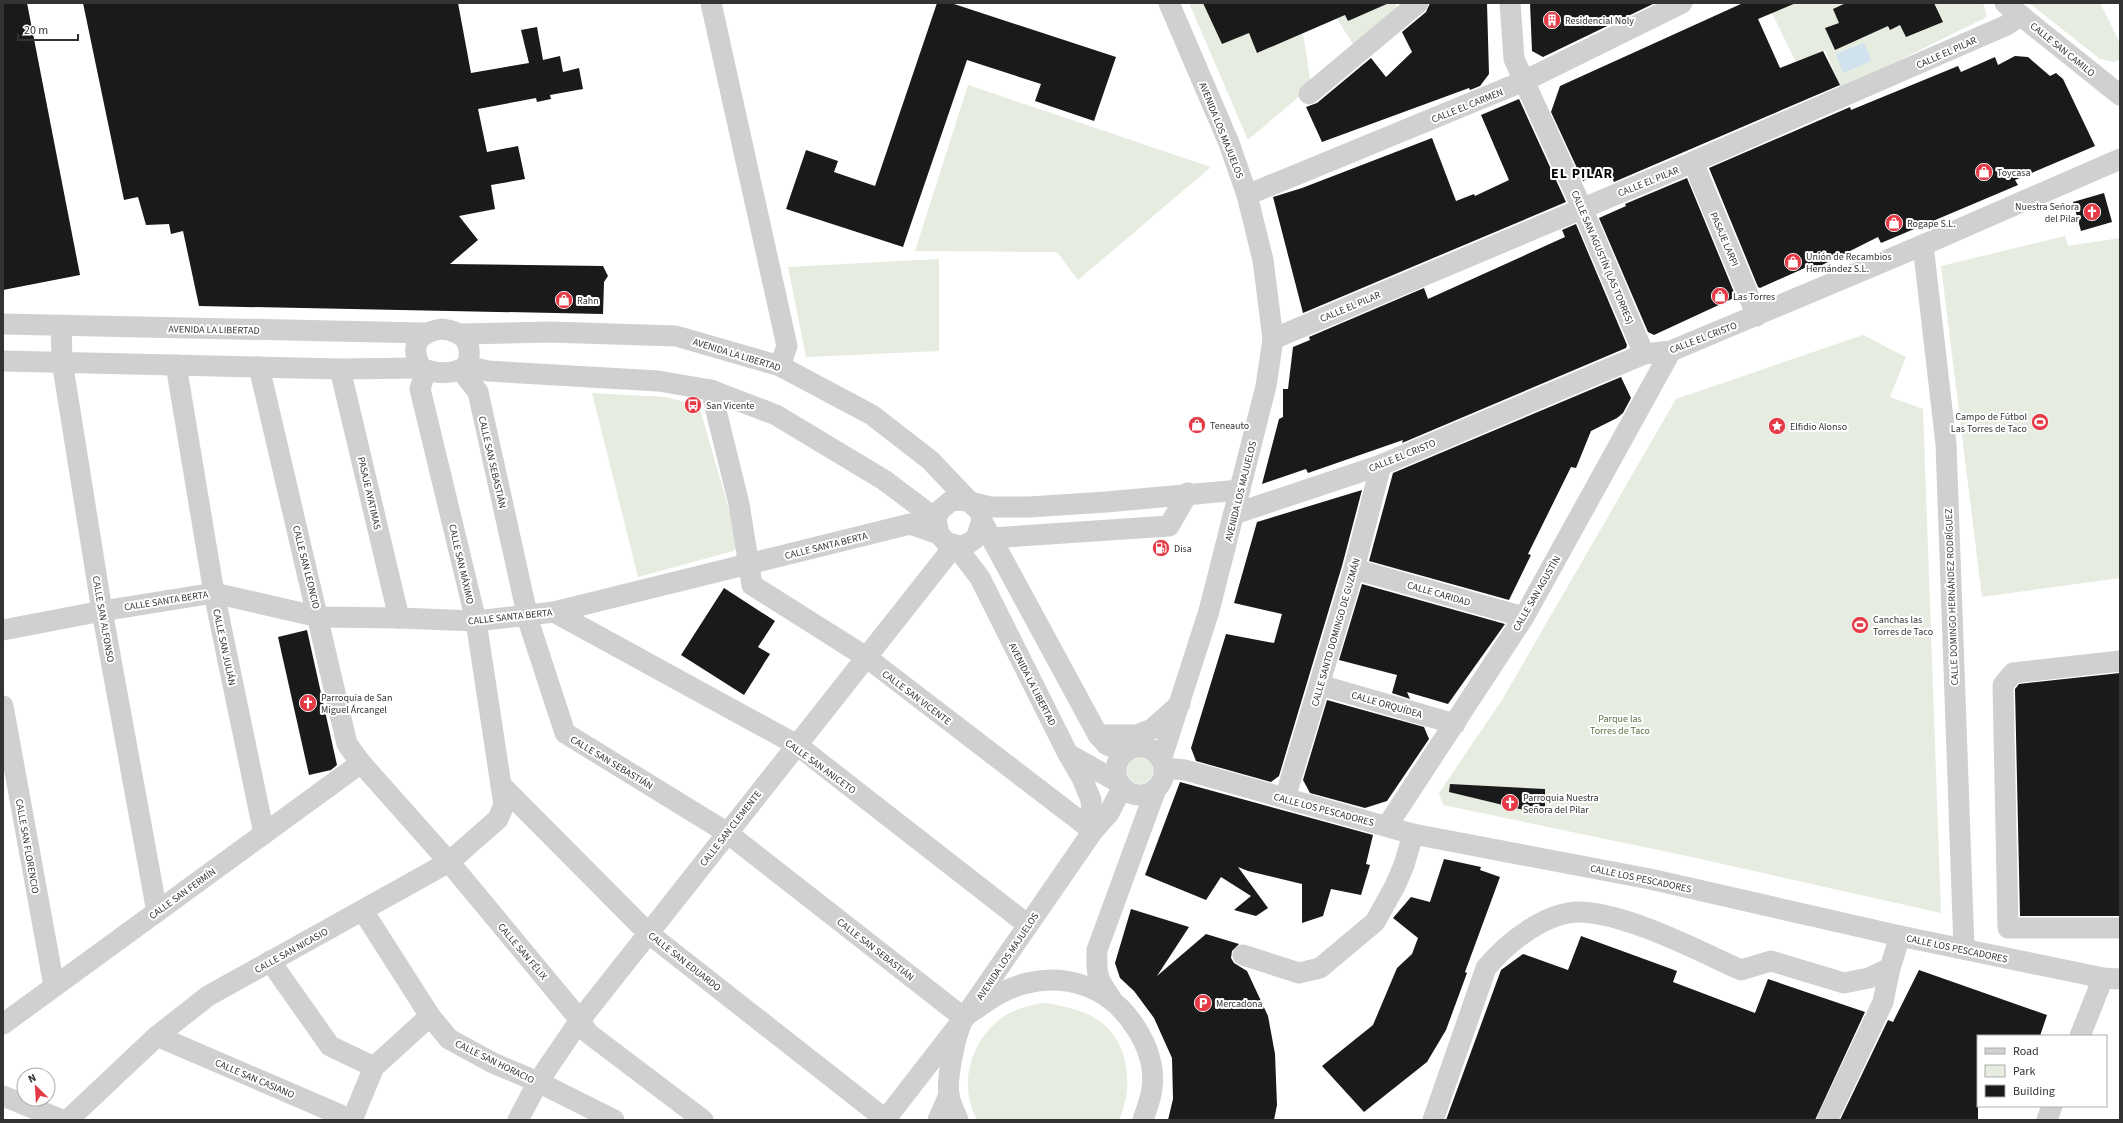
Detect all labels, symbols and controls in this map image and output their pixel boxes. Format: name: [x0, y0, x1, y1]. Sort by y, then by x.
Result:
building icon: Residencial Noly: [1542, 10, 1562, 30]
place label: Residencial Noly: [1565, 14, 1634, 28]
scale bar: [18, 16, 78, 42]
street label: CALLE SAN CAMILO: [2027, 19, 2098, 81]
text: 20 m: [24, 22, 48, 39]
street label: CALLE EL PILAR: [1914, 33, 1979, 72]
street label: AVENIDA LOS MAJUELOS: [1195, 80, 1247, 181]
street label: CALLE EL CARMEN: [1429, 85, 1505, 127]
shop icon: Toycasa: [1974, 162, 1994, 182]
street label: CALLE EL PILAR: [1616, 163, 1681, 201]
district label: EL PILAR: [1551, 164, 1613, 184]
place label: Toycasa: [1997, 166, 2030, 180]
street label: CALLE SAN AGUSTÍN (LAS TORRES): [1567, 188, 1637, 327]
place label: Nuestra Señora del Pilar: [2015, 200, 2080, 226]
church icon: Nuestra Señora del Pilar: [2082, 202, 2102, 222]
street label: PASAJE LARPI: [1706, 210, 1742, 269]
shop icon: Rogape S.L.: [1884, 213, 1904, 233]
place label: Rogape S.L.: [1907, 217, 1956, 231]
place label: Unión de Recambios Hernández S.L.: [1806, 250, 1892, 276]
shop icon: Unión de Recambios Hernández S.L.: [1783, 252, 1803, 272]
shop icon: Las Torres: [1710, 286, 1730, 306]
street label: CALLE EL PILAR: [1318, 288, 1383, 326]
shop icon: Rahn: [554, 290, 574, 310]
place label: Las Torres: [1733, 290, 1775, 304]
place label: Rahn: [577, 294, 599, 308]
street label: CALLE EL CRISTO: [1668, 319, 1739, 357]
street label: AVENIDA LA LIBERTAD: [168, 322, 260, 338]
street label: AVENIDA LA LIBERTAD: [691, 335, 782, 375]
bus stop icon: San Vicente: [683, 395, 703, 415]
place label: San Vicente: [706, 399, 754, 413]
place label: Campo de Fútbol Las Torres de Taco: [1951, 410, 2027, 436]
sports icon: Campo de Fútbol Las Torres de Taco: [2030, 412, 2050, 432]
street label: CALLE SAN SEBASTIÁN: [475, 415, 509, 510]
shop icon: Teneauto: [1187, 415, 1207, 435]
place icon: Elfidio Alonso: [1767, 416, 1787, 436]
place label: Teneauto: [1210, 419, 1249, 433]
place label: Elfidio Alonso: [1790, 420, 1847, 434]
street label: CALLE EL CRISTO: [1367, 436, 1438, 476]
street label: AVENIDA LOS MAJUELOS: [1222, 440, 1260, 543]
street label: PASAJE AYATIMAS: [354, 455, 384, 531]
street label: CALLE DOMINGO HERNÁNDEZ RODRÍGUEZ: [1942, 508, 1962, 686]
street label: CALLE SAN MÁXIMO: [445, 523, 477, 606]
street label: CALLE SAN LEONCIO: [289, 524, 323, 611]
street label: CALLE SANTA BERTA: [783, 529, 870, 563]
fuel station icon: Disa: [1151, 538, 1171, 558]
place label: Disa: [1174, 542, 1192, 556]
street label: CALLE SAN AGUSTÌN: [1510, 553, 1564, 634]
street label: CALLE SANTO DOMINGO DE GUZMÁN: [1308, 556, 1364, 708]
street label: CALLE SAN ALFONSO: [89, 575, 118, 664]
street label: CALLE CARIDAD: [1405, 578, 1472, 610]
street label: CALLE SANTA BERTA: [123, 587, 210, 615]
street label: CALLE SANTA BERTA: [467, 606, 554, 628]
street label: CALLE SAN JULIÁN: [209, 608, 239, 687]
place label: Canchas las Torres de Taco: [1873, 613, 1933, 639]
sports icon: Canchas las Torres de Taco: [1850, 615, 1870, 635]
street label: AVENIDA LA LIBERTAD: [1005, 641, 1059, 728]
street label: CALLE SAN VICENTE: [879, 667, 954, 728]
street label: CALLE ORQUÍDEA: [1350, 688, 1424, 722]
place label: Parroquia de San Miguel Árcangel: [321, 691, 392, 717]
church icon: Parroquia de San Miguel Árcangel: [298, 693, 318, 713]
park label: Parque las Torres de Taco: [1590, 712, 1650, 738]
street label: CALLE SAN SEBASTIÁN: [567, 733, 656, 793]
street label: CALLE SAN ANICETO: [782, 736, 859, 798]
street label: CALLE SAN CLEMENTE: [697, 788, 765, 870]
street label: CALLE LOS PESCADORES: [1272, 790, 1375, 830]
place label: Parroquia Nuestra Señora del Pilar: [1523, 791, 1599, 817]
church icon: Parroquia Nuestra Señora del Pilar: [1500, 793, 1520, 813]
street label: CALLE SAN FLORENCIO: [12, 798, 42, 895]
street label: CALLE LOS PESCADORES: [1589, 861, 1693, 897]
street label: CALLE SAN FERMÍN: [146, 865, 219, 923]
street label: AVENIDA LOS MAJUELOS: [973, 910, 1042, 1003]
street label: CALLE SAN SEBASTIÁN: [834, 915, 917, 984]
street label: CALLE SAN FÉLIX: [494, 920, 550, 983]
street label: CALLE SAN NICASIO: [252, 925, 331, 977]
street label: CALLE SAN EDUARDO: [645, 929, 724, 995]
street label: CALLE LOS PESCADORES: [1905, 931, 2009, 967]
parking icon: Mercadona: [1193, 993, 1213, 1013]
place label: Mercadona: [1216, 997, 1263, 1011]
legend: [1977, 1035, 2107, 1107]
street label: CALLE SAN HORACIO: [453, 1037, 537, 1087]
text: Road: [2013, 1043, 2039, 1060]
street label: CALLE SAN CASIANO: [213, 1056, 297, 1102]
text: Park: [2013, 1063, 2035, 1080]
north arrow: [16, 1067, 56, 1107]
text: N: [25, 1070, 38, 1087]
text: Building: [2013, 1083, 2055, 1100]

